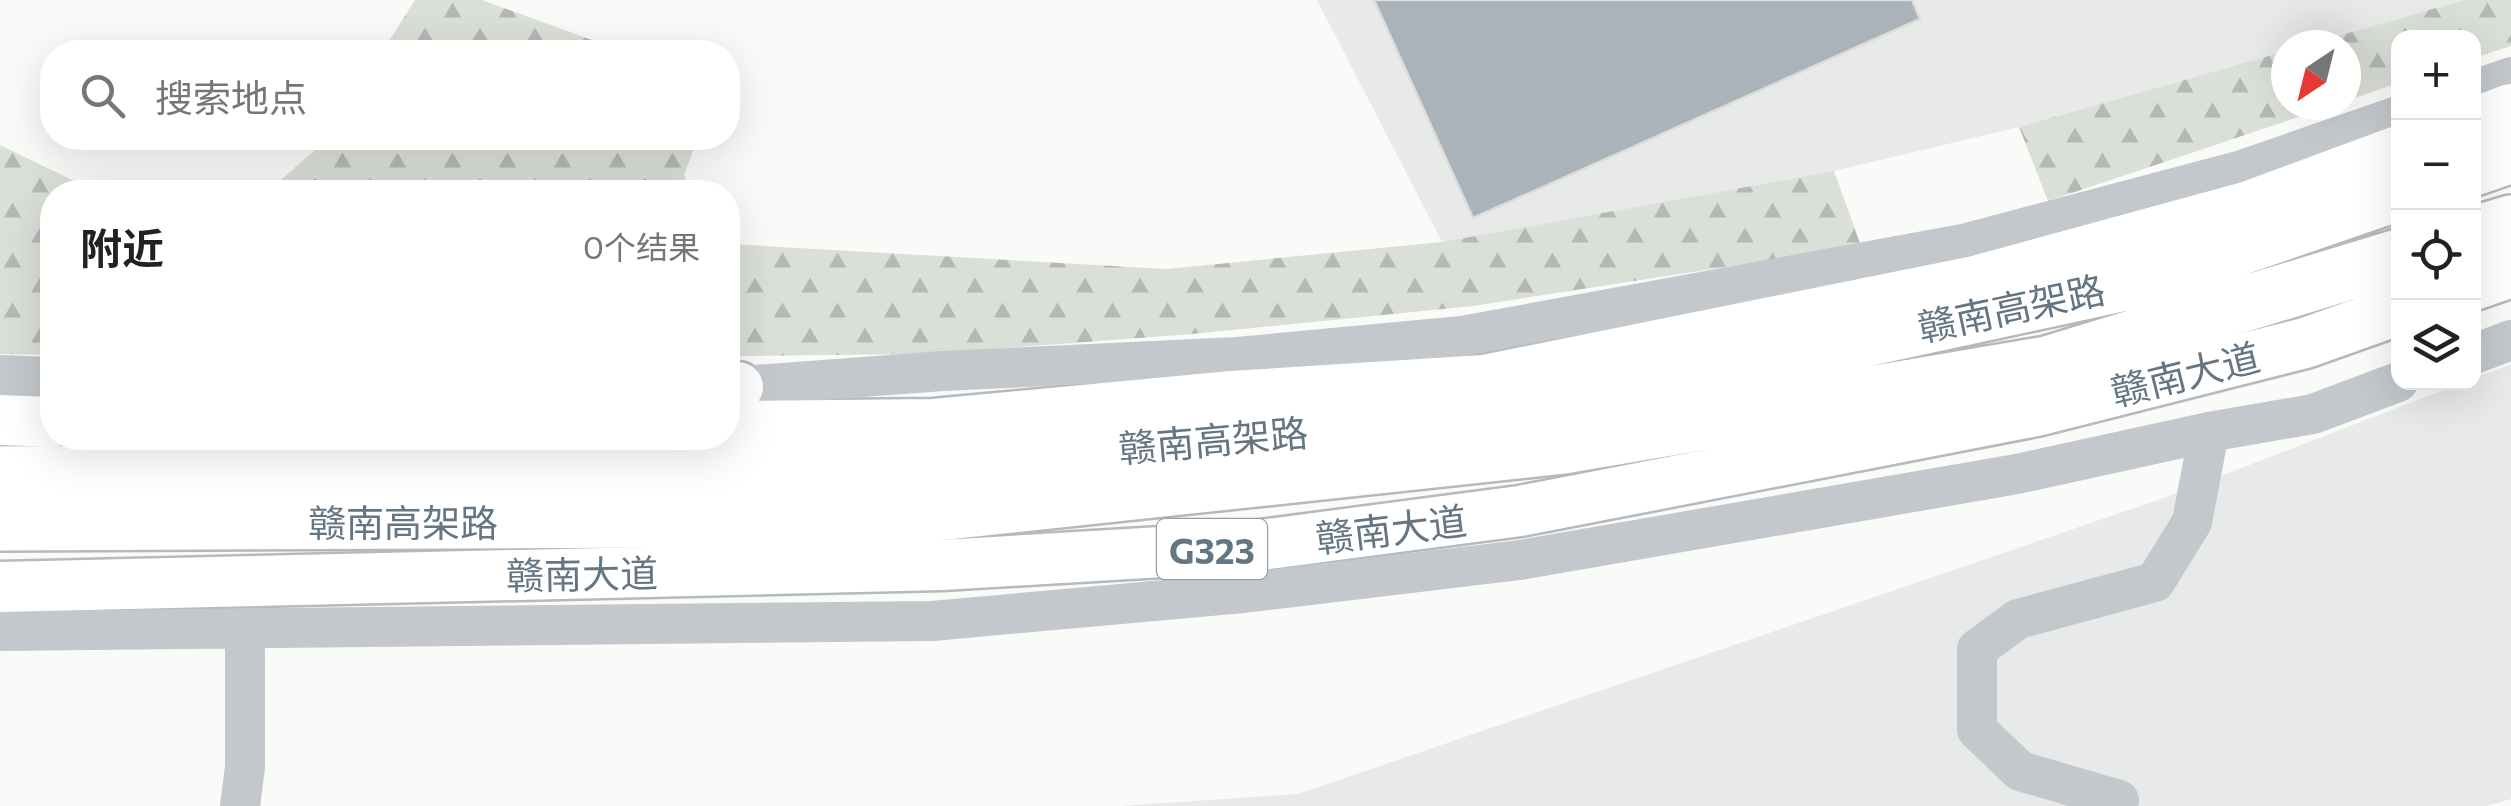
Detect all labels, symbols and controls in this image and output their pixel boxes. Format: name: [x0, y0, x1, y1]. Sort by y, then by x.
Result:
north arrow: [2271, 30, 2361, 120]
map controls: [2391, 30, 2481, 390]
button: +: [2391, 30, 2481, 120]
search box: [40, 40, 740, 150]
icon: search: [75, 68, 130, 123]
text: 搜索地点: [155, 73, 307, 120]
button: −: [2391, 120, 2481, 210]
button: locate: [2391, 210, 2481, 300]
text: 附近: [80, 221, 164, 273]
text: 0个结果: [583, 226, 700, 266]
street label: 赣南高架路: [1913, 264, 2109, 350]
button: layers: [2391, 300, 2481, 390]
street label: 赣南大道: [2106, 332, 2264, 414]
street label: 赣南高架路: [1116, 407, 1310, 471]
street label: 赣南大道: [1313, 495, 1469, 561]
street label: 赣南高架路: [308, 498, 498, 545]
road number: G323: [1157, 519, 1267, 579]
street label: 赣南大道: [506, 548, 658, 598]

